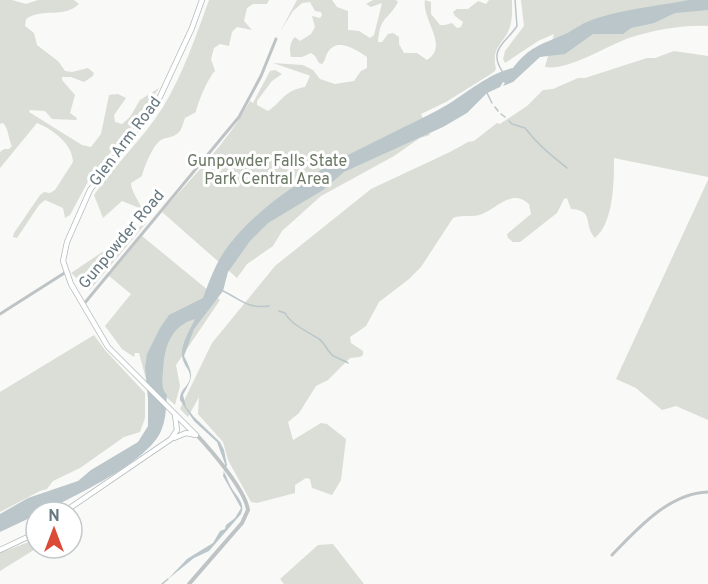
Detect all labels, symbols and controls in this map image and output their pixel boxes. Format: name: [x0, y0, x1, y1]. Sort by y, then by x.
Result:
street label: Glen Arm Road: [86, 93, 166, 191]
park label: Gunpowder Falls State Park Central Area: [187, 152, 347, 190]
street label: Gunpowder Road: [75, 186, 169, 294]
north arrow: [24, 500, 84, 560]
text: N: [48, 507, 60, 527]

